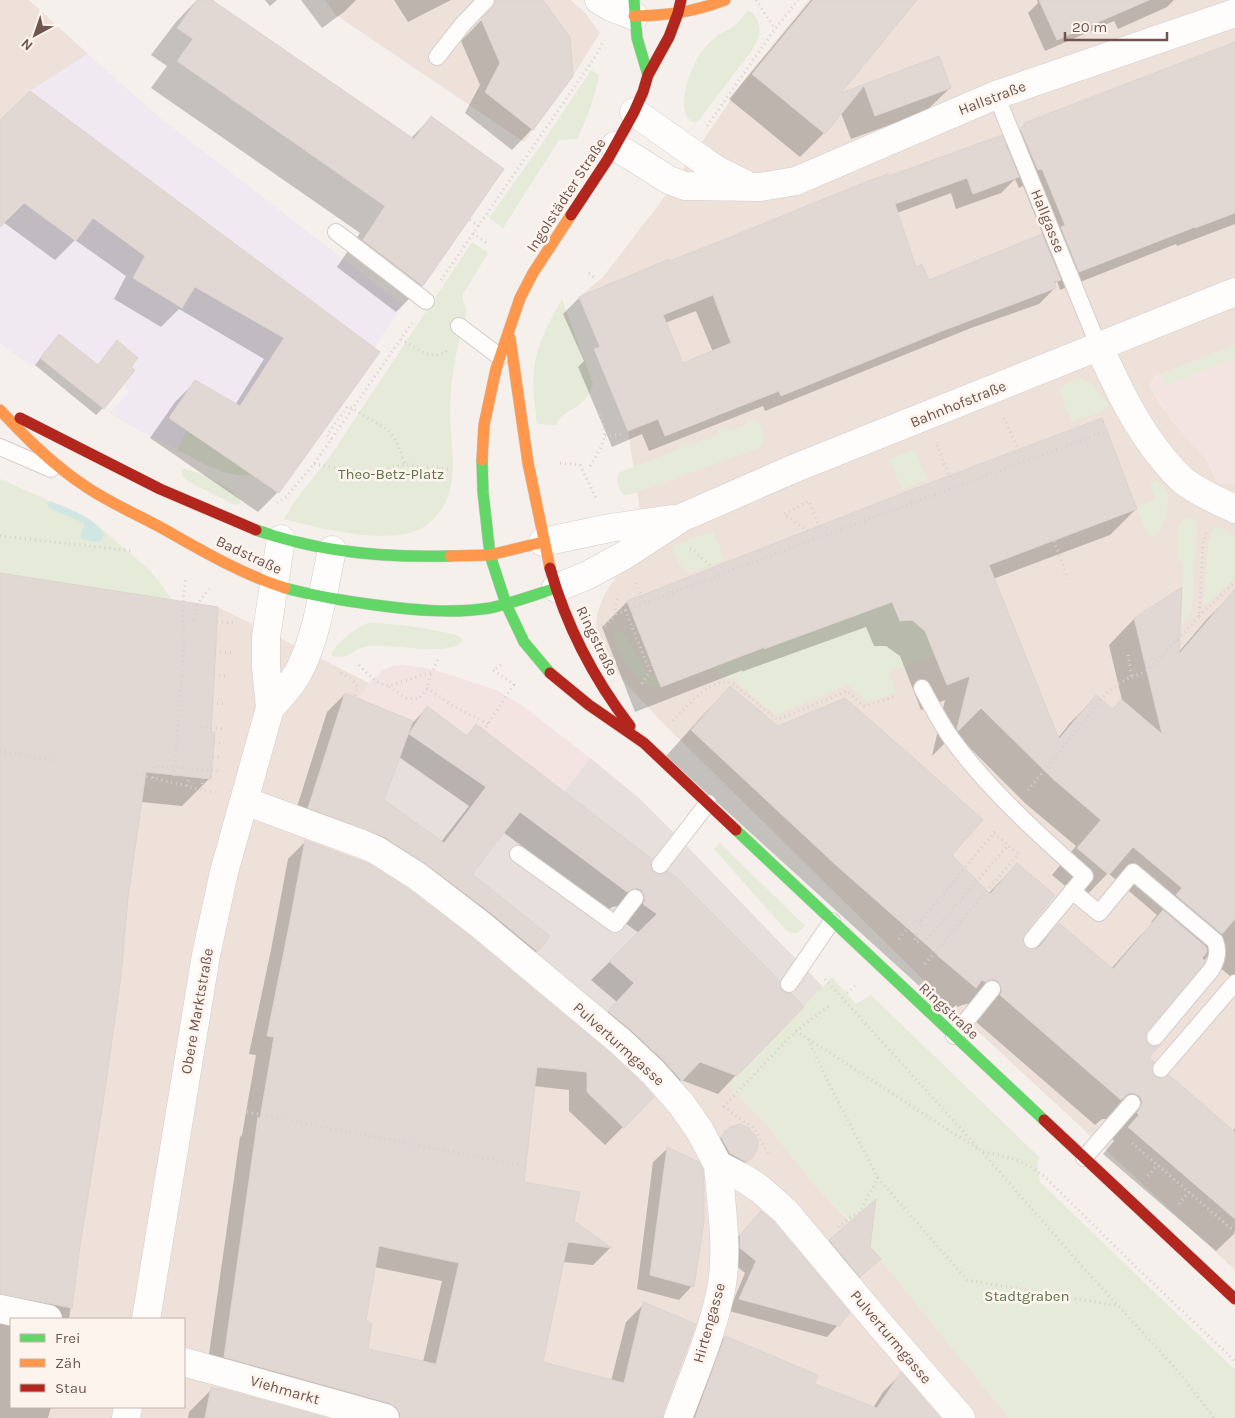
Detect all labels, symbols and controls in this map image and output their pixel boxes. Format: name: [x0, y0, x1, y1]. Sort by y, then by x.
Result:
north arrow: [10, 10, 60, 60]
scale bar: [1065, 10, 1168, 42]
text: 20 m: [1072, 18, 1107, 36]
text: N: [18, 35, 36, 54]
street label: Hallstraße: [956, 77, 1028, 119]
street label: Ingolstädter Straße: [522, 135, 610, 255]
street label: Hallgasse: [1027, 187, 1069, 255]
street label: Bahnhofstraße: [907, 377, 1009, 431]
park label: Theo-Betz-Platz: [338, 465, 444, 483]
street label: Badstraße: [213, 532, 285, 578]
street label: Ringstraße: [572, 603, 622, 679]
street label: Obere Marktstraße: [177, 947, 217, 1075]
street label: Ringstraße: [915, 979, 983, 1043]
street label: Pulverturmgasse: [570, 998, 668, 1090]
street label: Hirtengasse: [689, 1281, 729, 1365]
street label: Pulverturmgasse: [847, 1287, 935, 1387]
park label: Stadtgraben: [984, 1287, 1070, 1305]
legend: [10, 1318, 185, 1408]
text: Frei: [55, 1329, 80, 1347]
text: Zäh: [55, 1354, 81, 1372]
street label: Viehmarkt: [248, 1371, 322, 1409]
text: Stau: [55, 1379, 87, 1397]

